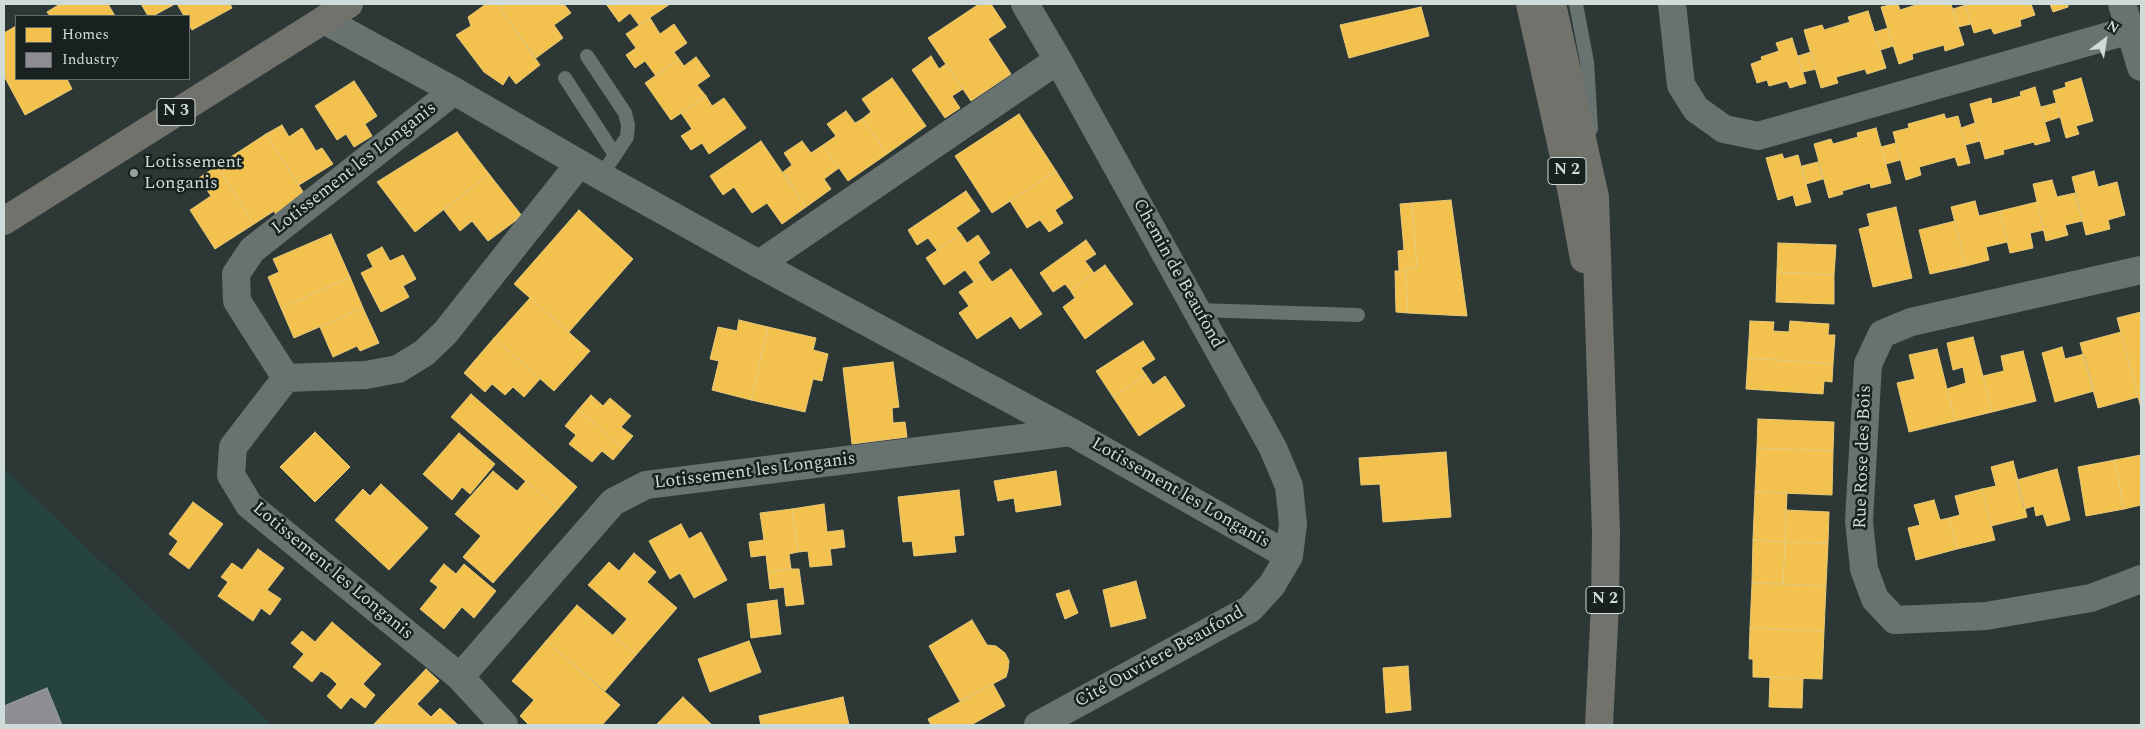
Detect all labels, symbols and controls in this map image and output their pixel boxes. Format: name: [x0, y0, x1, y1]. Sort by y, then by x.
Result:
legend: [15, 15, 190, 80]
north arrow: [2080, 15, 2130, 65]
text: N: [2103, 15, 2123, 39]
text: Homes: [62, 23, 109, 46]
text: Industry: [62, 48, 118, 71]
road number: N 3: [157, 98, 195, 125]
street label: Lotissement les Longanis: [268, 98, 442, 240]
place label: Lotissement Longanis: [144, 152, 242, 194]
road number: N 2: [1548, 158, 1586, 185]
marker: Lotissement Longanis: [128, 167, 140, 179]
street label: Chemin de Beaufond: [1127, 195, 1227, 353]
street label: Rue Rose des Bois: [1851, 385, 1877, 529]
street label: Lotissement les Longanis: [1087, 434, 1273, 554]
street label: Lotissement les Longanis: [653, 449, 857, 495]
street label: Lotissement les Longanis: [247, 499, 417, 645]
road number: N 2: [1586, 586, 1624, 614]
street label: Cité Ouvriere Beaufond: [1072, 603, 1248, 713]

